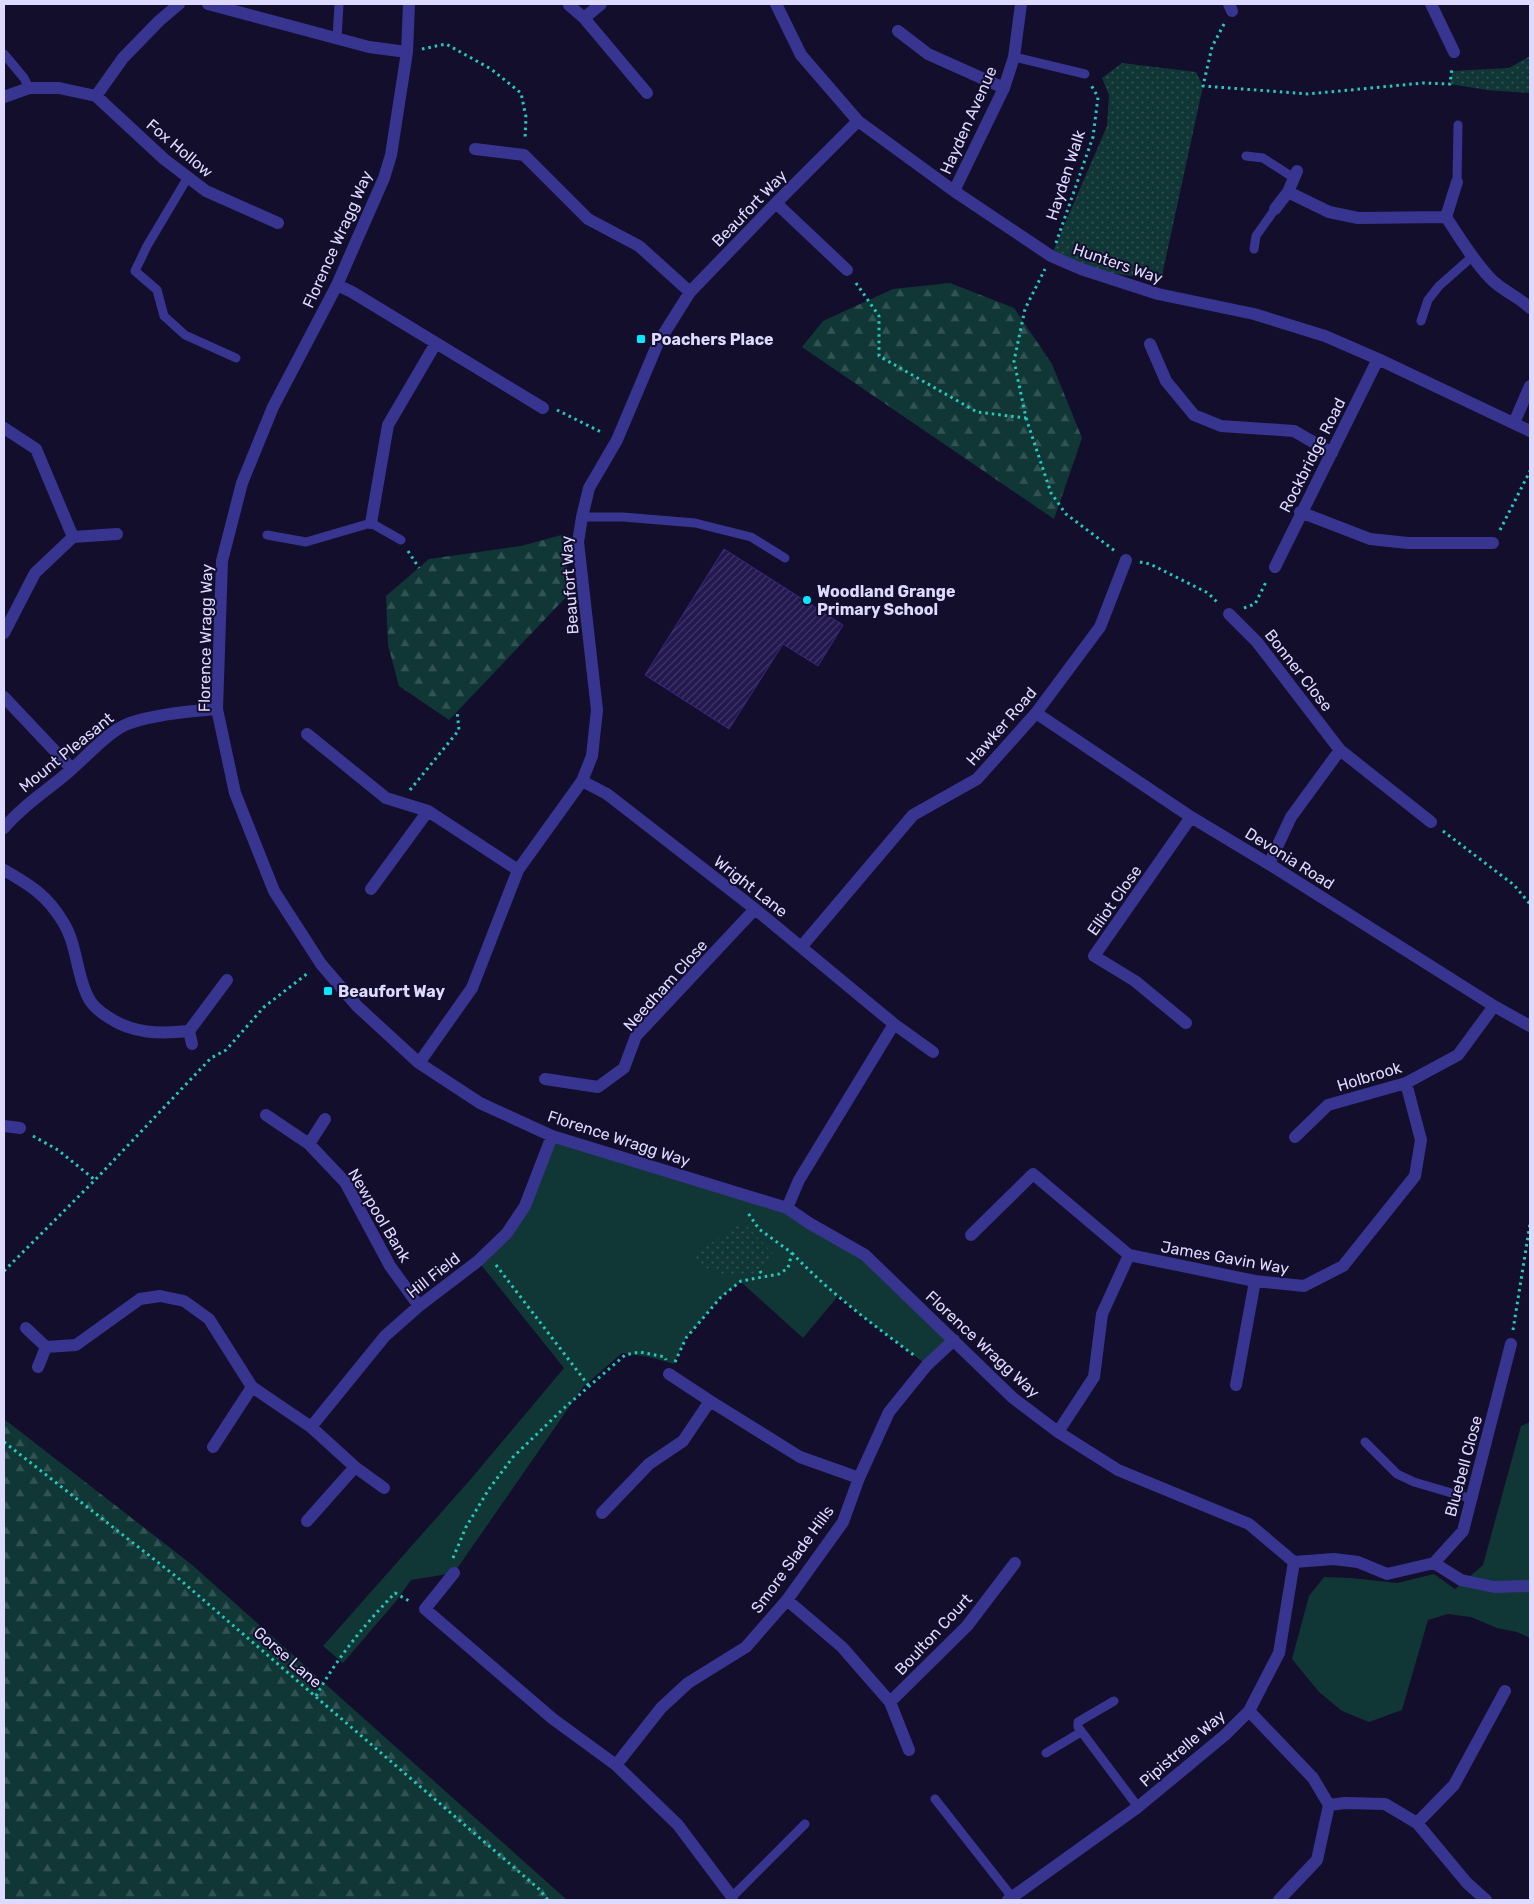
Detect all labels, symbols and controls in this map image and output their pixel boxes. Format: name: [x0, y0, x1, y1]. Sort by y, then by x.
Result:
street label: Hayden Avenue: [936, 63, 1001, 177]
street label: Fox Hollow: [143, 115, 217, 182]
street label: Hayden Walk: [1042, 127, 1089, 223]
street label: Beaufort Way: [708, 166, 791, 251]
street label: Florence Wragg Way: [299, 167, 376, 311]
street label: Hunters Way: [1070, 239, 1165, 288]
place label: Poachers Place: [651, 330, 774, 349]
marker: Poachers Place: [635, 333, 647, 345]
street label: Rockbridge Road: [1275, 395, 1350, 516]
street label: Beaufort Way: [557, 535, 582, 635]
street label: Florence Wragg Way: [195, 563, 216, 712]
place label: Woodland Grange Primary School: [817, 582, 955, 619]
marker: Woodland Grange Primary School: [801, 594, 813, 606]
street label: Bonner Close: [1261, 626, 1336, 715]
street label: Hawker Road: [962, 683, 1041, 769]
street label: Mount Pleasant: [15, 708, 117, 796]
street label: Devonia Road: [1242, 823, 1338, 893]
street label: Wright Lane: [710, 852, 791, 921]
street label: Elliot Close: [1083, 861, 1146, 939]
street label: Needham Close: [619, 936, 711, 1035]
place label: Beaufort Way: [338, 982, 445, 1001]
marker: Beaufort Way: [322, 985, 334, 997]
street label: Holbrook: [1335, 1057, 1404, 1095]
street label: Florence Wragg Way: [545, 1106, 693, 1171]
street label: Newpool Bank: [344, 1165, 415, 1266]
street label: James Gavin Way: [1159, 1237, 1291, 1278]
street label: Hill Field: [403, 1249, 464, 1302]
street label: Florence Wragg Way: [922, 1287, 1044, 1402]
street label: Bluebell Close: [1441, 1413, 1486, 1519]
street label: Smore Slade Hills: [747, 1502, 838, 1617]
street label: Boulton Court: [891, 1590, 976, 1679]
street label: Gorse Lane: [250, 1623, 326, 1692]
street label: Pipistrelle Way: [1136, 1706, 1229, 1791]

